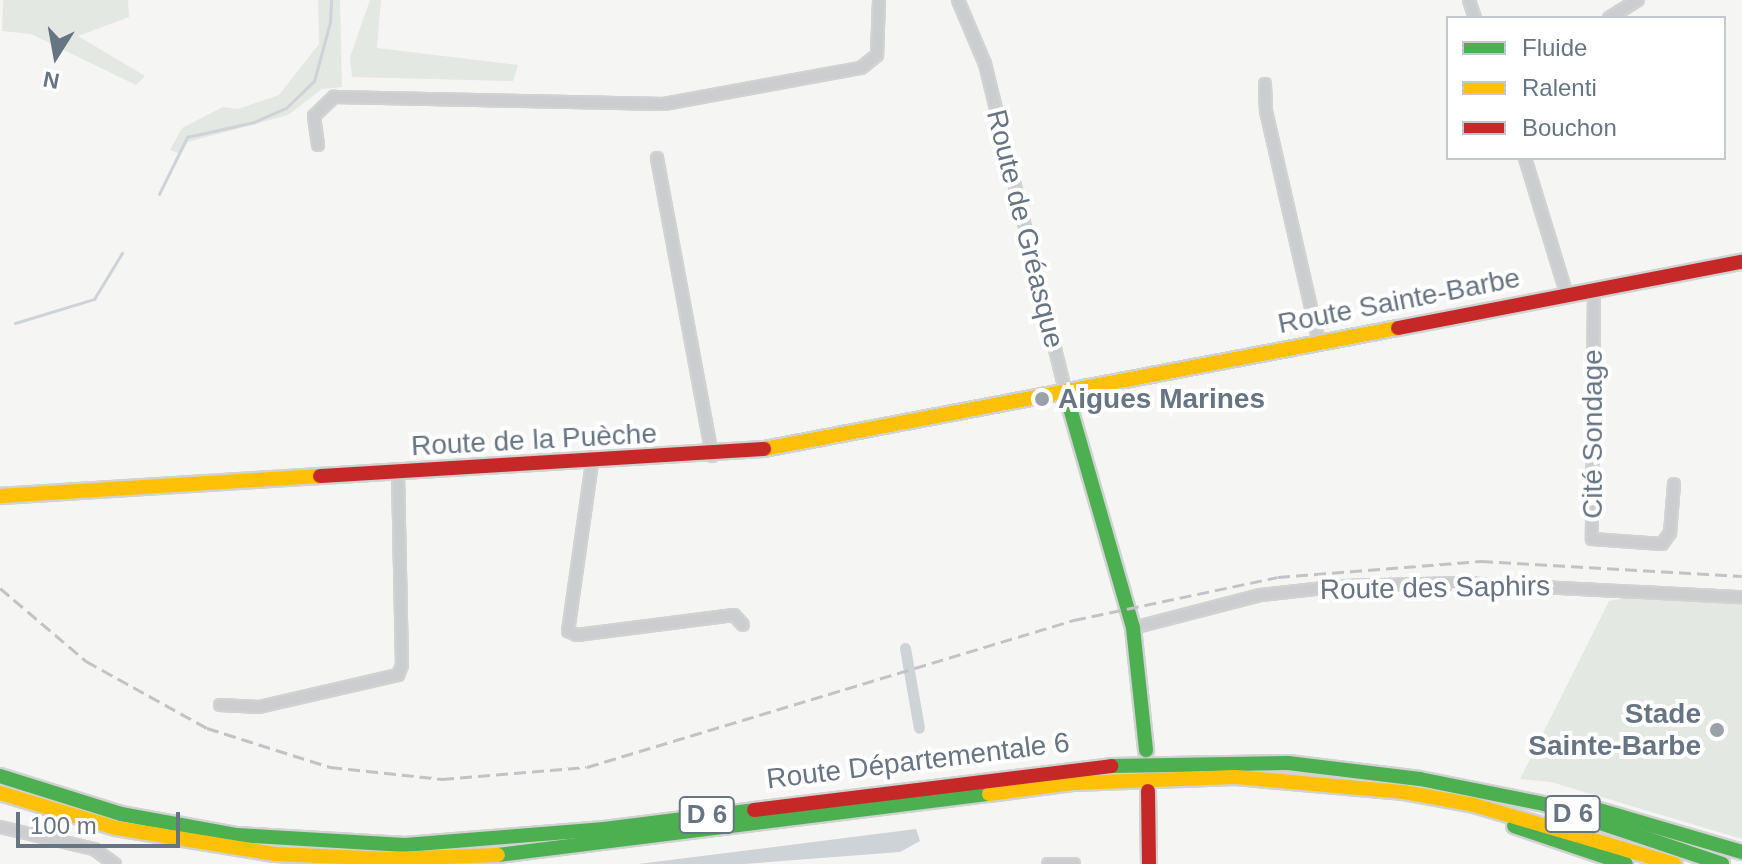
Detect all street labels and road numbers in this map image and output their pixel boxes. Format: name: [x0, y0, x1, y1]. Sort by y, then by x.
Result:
street label: Route de Gréasque: [979, 106, 1071, 352]
street label: Route Sainte-Barbe: [1275, 261, 1523, 341]
street label: Cité Sondage: [1576, 349, 1610, 519]
street label: Route de la Puèche: [410, 417, 658, 463]
street label: Route des Saphirs: [1320, 569, 1550, 607]
street label: Route Départementale 6: [765, 726, 1071, 796]
road number: D 6: [1543, 792, 1603, 836]
road number: D 6: [677, 793, 737, 837]

